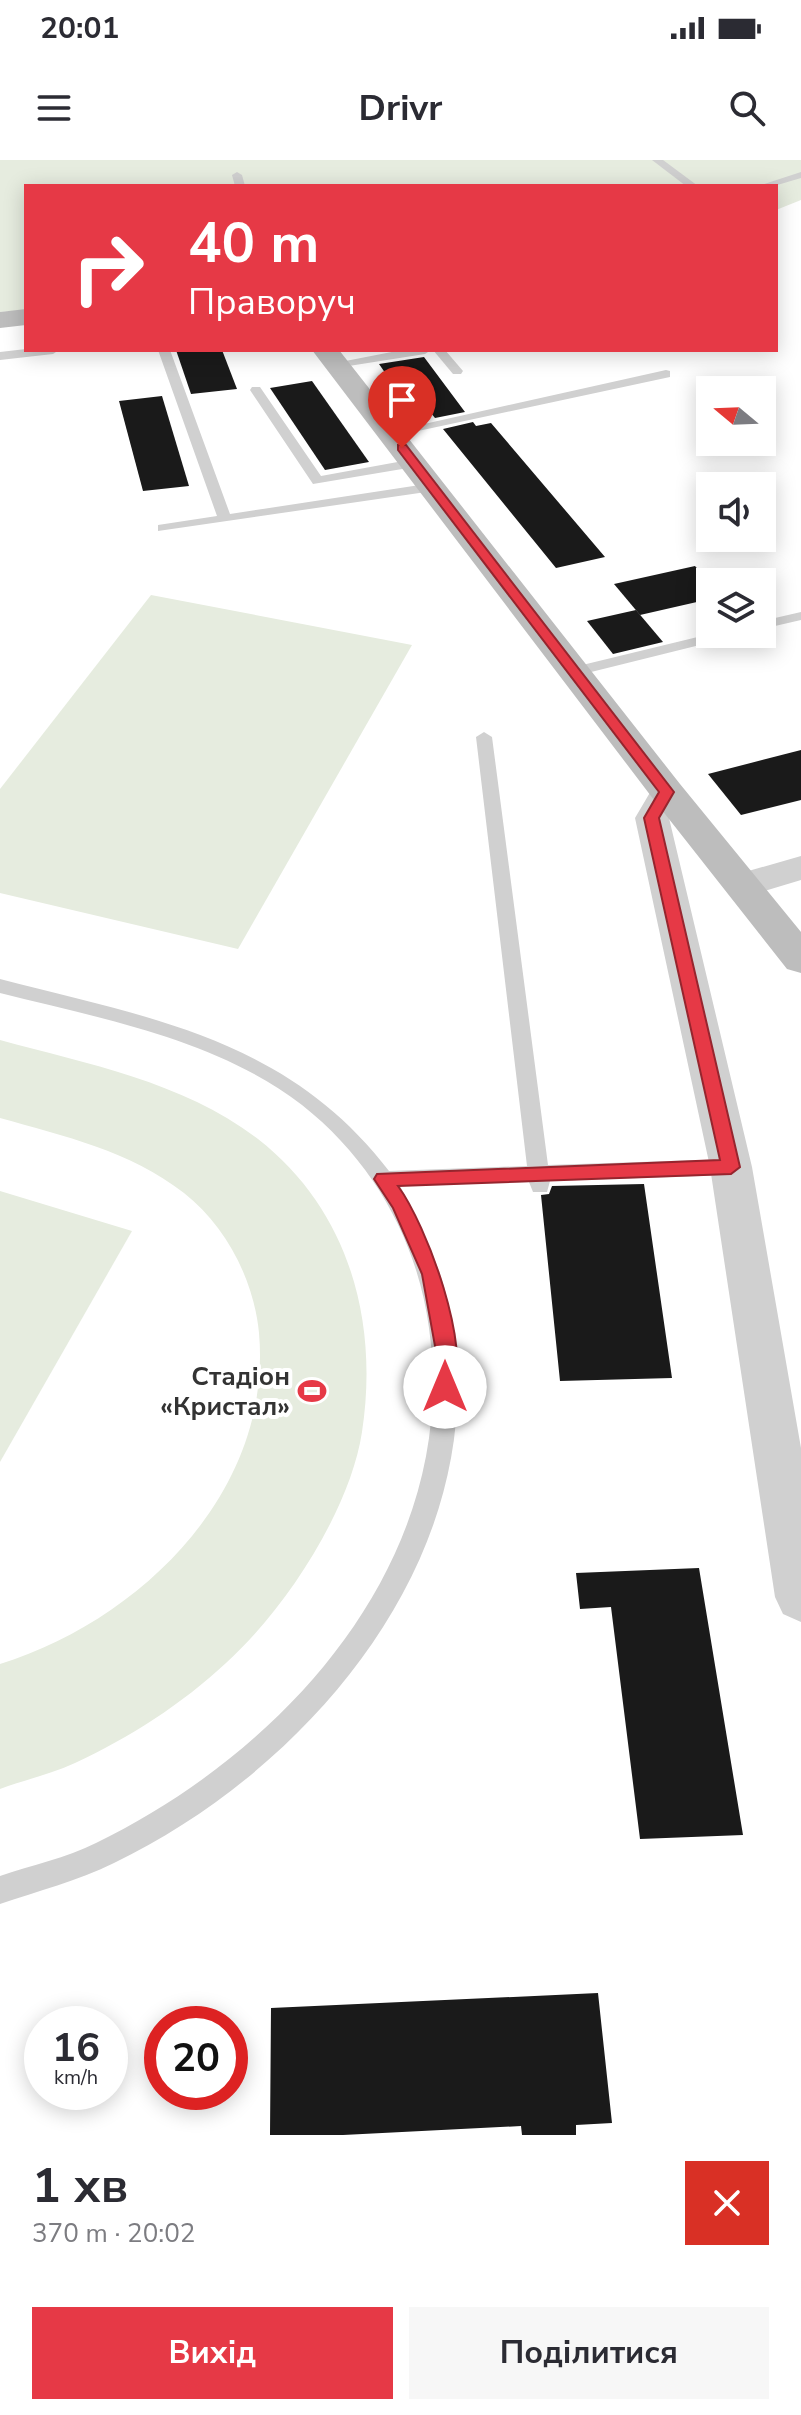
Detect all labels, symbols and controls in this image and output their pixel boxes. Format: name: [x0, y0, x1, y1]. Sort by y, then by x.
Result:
text: 20:01: [40, 8, 119, 49]
text: Drivr: [359, 84, 442, 133]
icon: menu: [32, 86, 76, 130]
icon: search: [725, 86, 769, 130]
text: 40 m: [188, 205, 319, 282]
icon: right: [56, 216, 160, 320]
text: Праворуч: [188, 278, 356, 327]
pin: [368, 366, 436, 448]
north arrow: [696, 376, 776, 456]
map controls: [696, 376, 776, 648]
icon: arrive: [380, 378, 424, 422]
button: sound: [696, 472, 776, 552]
button: layers: [696, 568, 776, 648]
position arrow: [403, 1345, 487, 1429]
place label: Стадіон «Кристал»: [160, 1359, 290, 1424]
sports icon: Стадіон «Кристал»: [297, 1376, 327, 1406]
speed limit sign: 20: [144, 2006, 248, 2110]
text: 16: [52, 2021, 100, 2075]
text: km/h: [54, 2064, 98, 2091]
text: 1 хв: [32, 2153, 128, 2219]
button: close: [685, 2161, 769, 2245]
text: 370 m · 20:02: [32, 2216, 195, 2251]
button: Вихід: [32, 2307, 393, 2399]
button: Поділитися: [409, 2307, 769, 2399]

